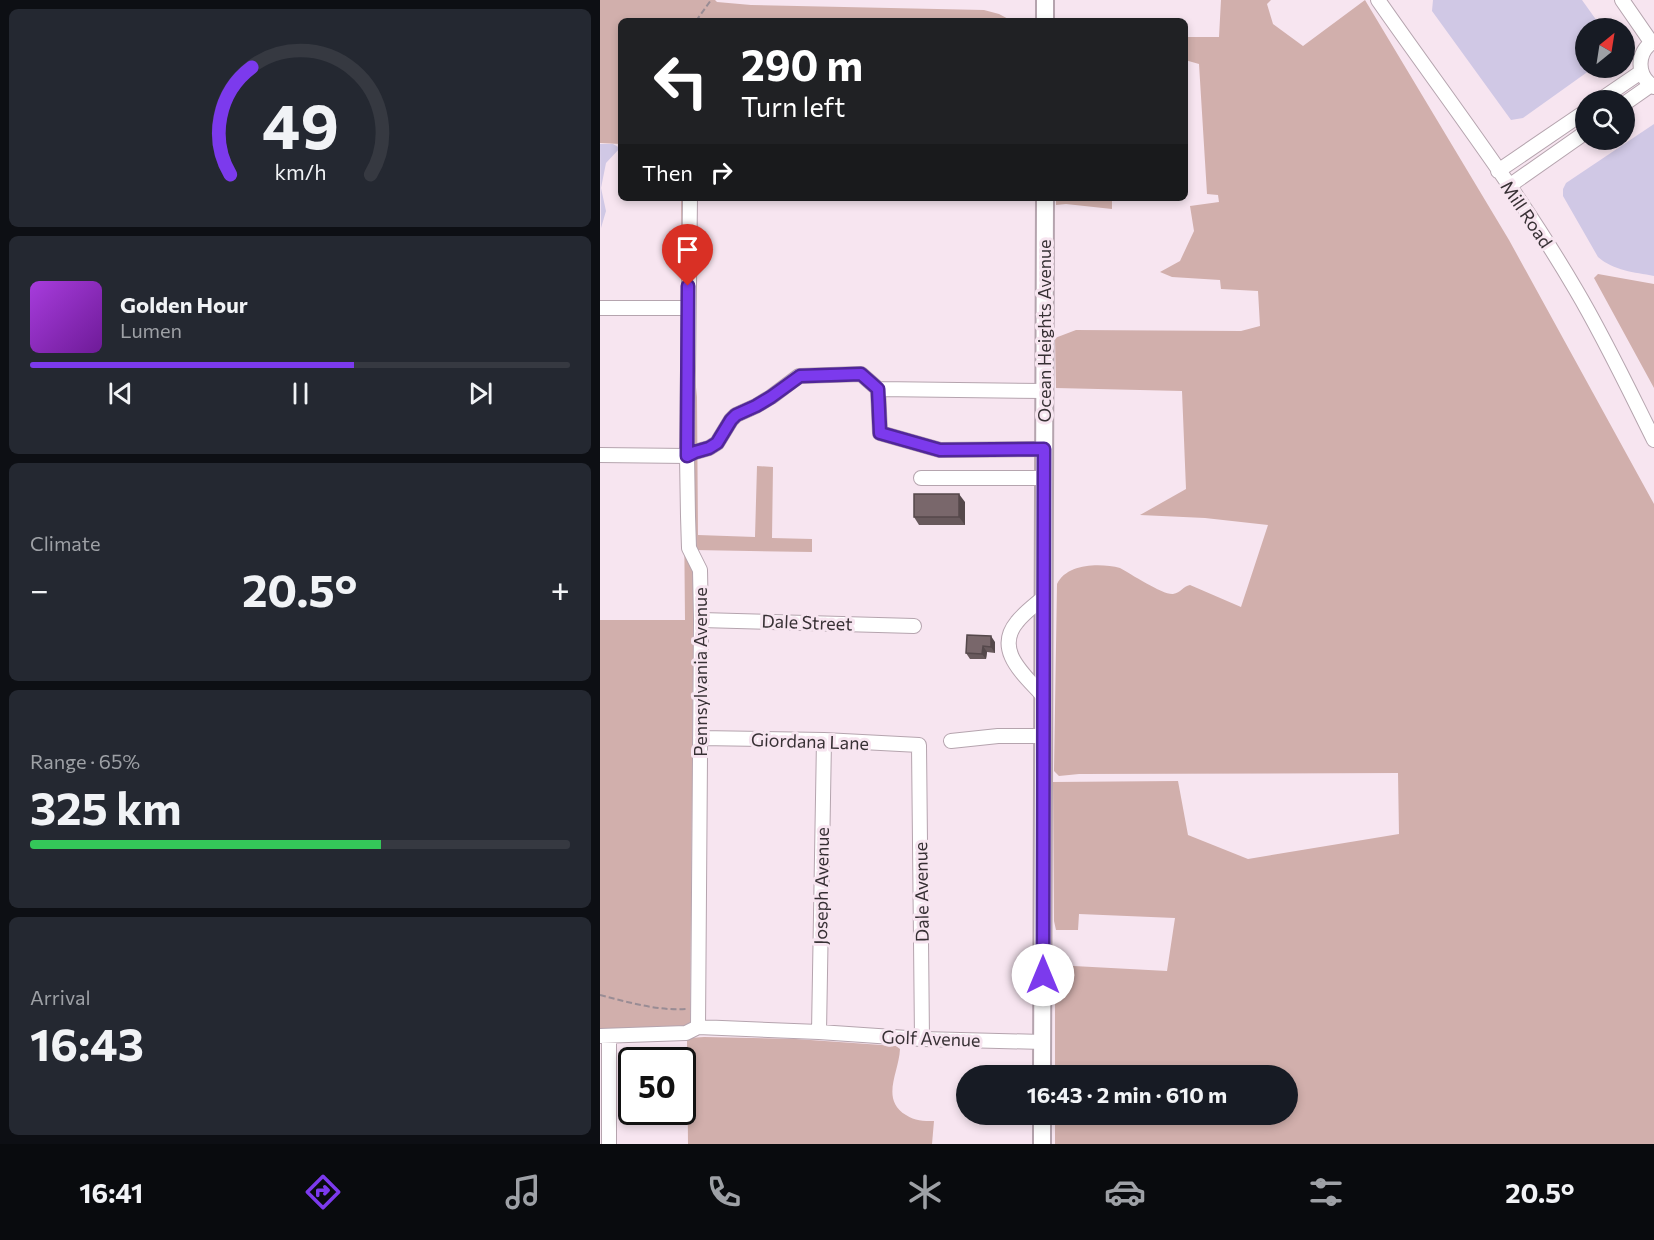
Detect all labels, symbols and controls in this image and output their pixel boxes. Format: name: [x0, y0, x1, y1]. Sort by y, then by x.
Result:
north arrow: [1575, 18, 1635, 78]
map controls: [1575, 18, 1635, 150]
text: 290 m: [741, 38, 863, 90]
icon: left: [642, 42, 720, 120]
text: 49: [262, 86, 338, 162]
text: Turn left: [741, 90, 845, 123]
button: search: [1575, 90, 1635, 150]
icon: right: [705, 156, 738, 189]
text: km/h: [274, 158, 326, 184]
text: Then: [642, 159, 693, 186]
street label: Mill Road: [1496, 176, 1558, 252]
pin: [662, 224, 713, 286]
icon: arrive: [671, 233, 704, 266]
street label: Ocean Heights Avenue: [1033, 240, 1055, 422]
text: Golden Hour: [120, 291, 248, 318]
text: Lumen: [120, 318, 182, 342]
icon: previous: [104, 377, 137, 410]
icon: pause: [284, 377, 317, 410]
icon: next: [464, 377, 497, 410]
text: Climate: [30, 531, 100, 555]
text: 20.5°: [242, 561, 357, 616]
text: −: [30, 568, 49, 609]
text: +: [551, 568, 570, 609]
street label: Pennsylvania Avenue: [689, 587, 711, 757]
street label: Dale Street: [761, 609, 853, 635]
street label: Giordana Lane: [751, 728, 869, 754]
text: Range · 65%: [30, 749, 140, 773]
text: 325 km: [30, 779, 181, 834]
street label: Joseph Avenue: [809, 827, 833, 945]
street label: Dale Avenue: [909, 842, 933, 942]
position arrow: [1011, 943, 1075, 1007]
text: Arrival: [30, 985, 91, 1009]
text: 16:43: [30, 1015, 144, 1070]
street label: Golf Avenue: [881, 1025, 981, 1051]
speed limit sign: 50: [618, 1047, 696, 1125]
text: 16:43 · 2 min · 610 m: [1027, 1081, 1227, 1108]
icon: directions: [302, 1171, 344, 1213]
icon: music: [502, 1171, 544, 1213]
icon: phone: [703, 1171, 745, 1213]
icon: climate: [904, 1171, 946, 1213]
icon: car: [1104, 1171, 1146, 1213]
icon: filters: [1305, 1171, 1347, 1213]
text: 16:41: [79, 1176, 143, 1209]
text: 20.5°: [1505, 1176, 1575, 1209]

